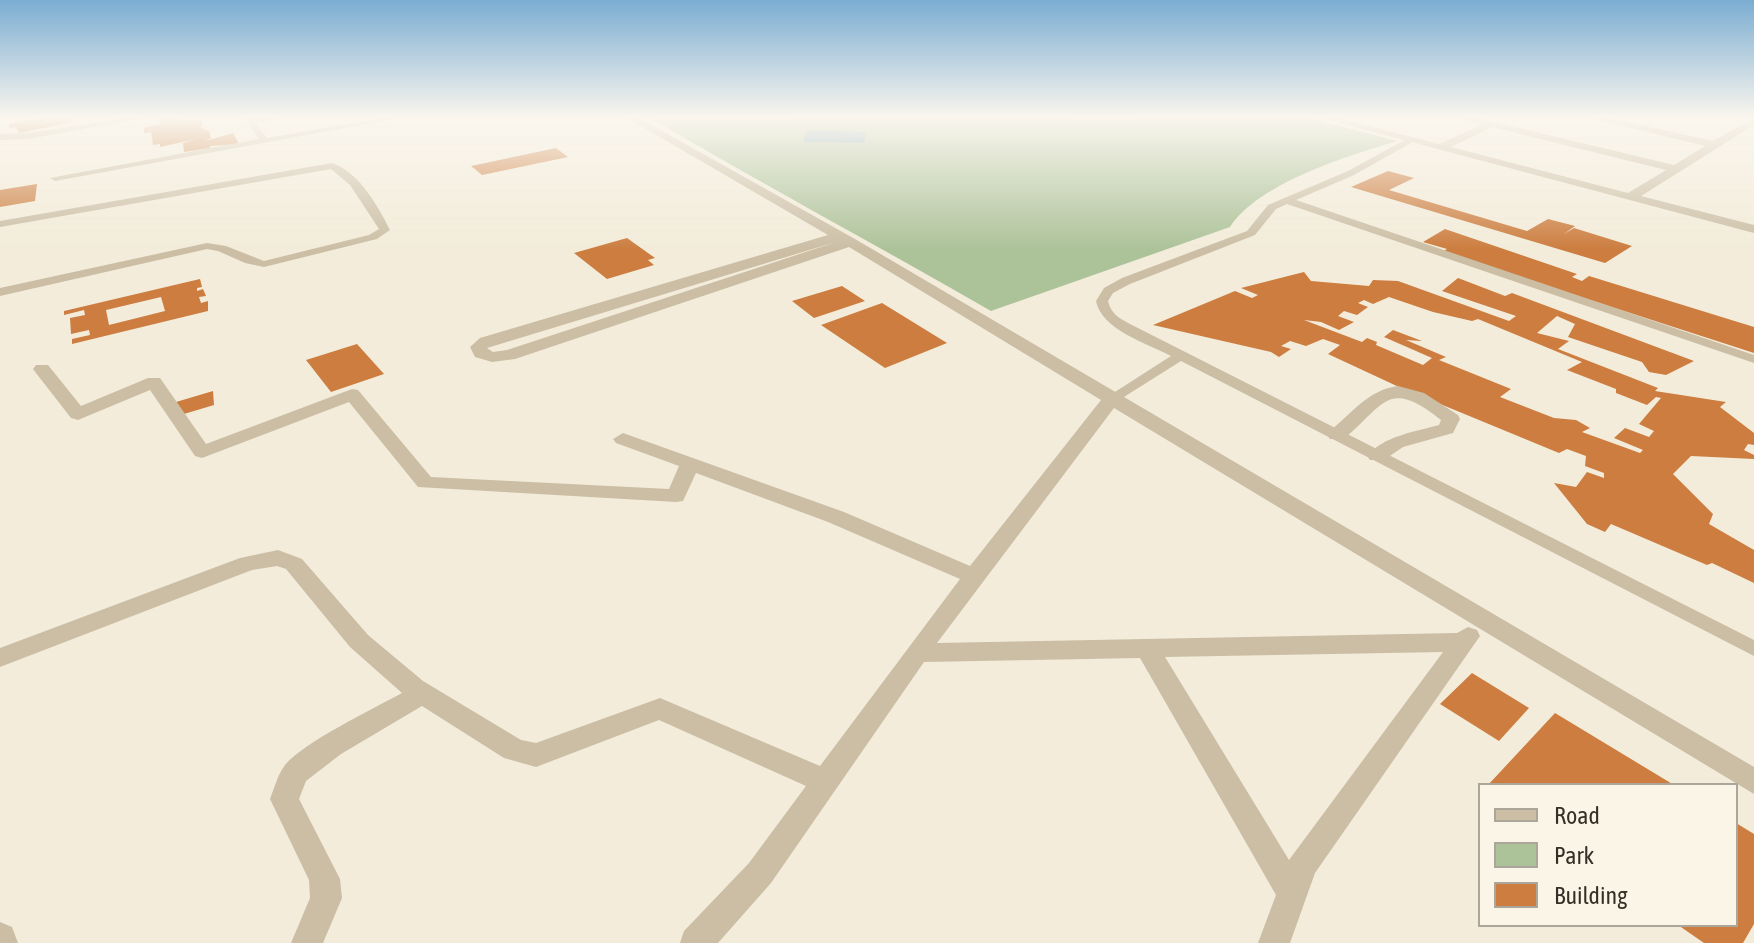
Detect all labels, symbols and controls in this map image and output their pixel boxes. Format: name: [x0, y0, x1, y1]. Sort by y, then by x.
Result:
legend: [1478, 783, 1738, 927]
text: Road: [1554, 802, 1600, 829]
text: Park: [1554, 842, 1594, 869]
text: Building: [1554, 882, 1627, 909]

